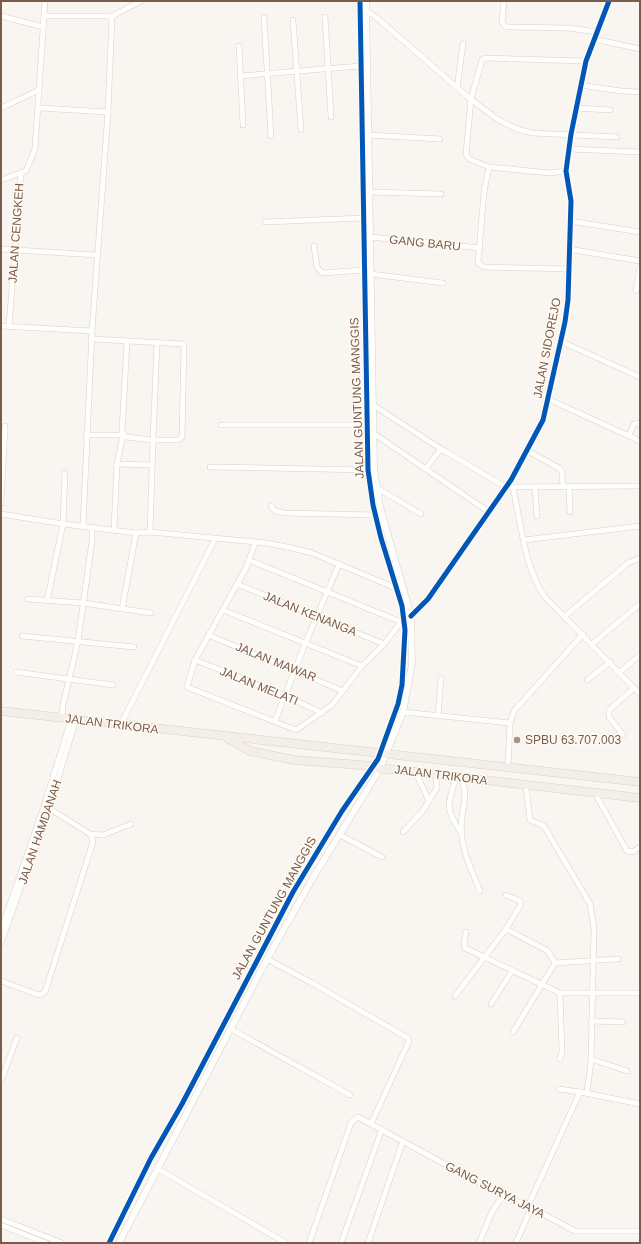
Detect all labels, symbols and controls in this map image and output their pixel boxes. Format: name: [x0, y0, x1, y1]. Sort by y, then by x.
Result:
street label: JALAN CENGKEH: [6, 183, 26, 283]
street label: GANG BARU: [388, 232, 462, 254]
street label: JALAN SIDOREJO: [530, 297, 564, 399]
street label: JALAN GUNTUNG MANGGIS: [347, 317, 367, 479]
street label: JALAN KENANGA: [261, 589, 359, 639]
street label: JALAN MAWAR: [234, 639, 319, 685]
street label: JALAN MELATI: [218, 664, 300, 708]
street label: JALAN TRIKORA: [65, 711, 159, 737]
place label: SPBU 63.707.003: [525, 733, 621, 747]
marker: SPBU 63.707.003: [512, 735, 522, 745]
street label: JALAN TRIKORA: [394, 762, 488, 788]
street label: JALAN HAMDANAH: [16, 778, 64, 886]
street label: JALAN GUNTUNG MANGGIS: [229, 834, 319, 982]
street label: GANG SURYA JAYA: [443, 1159, 547, 1221]

